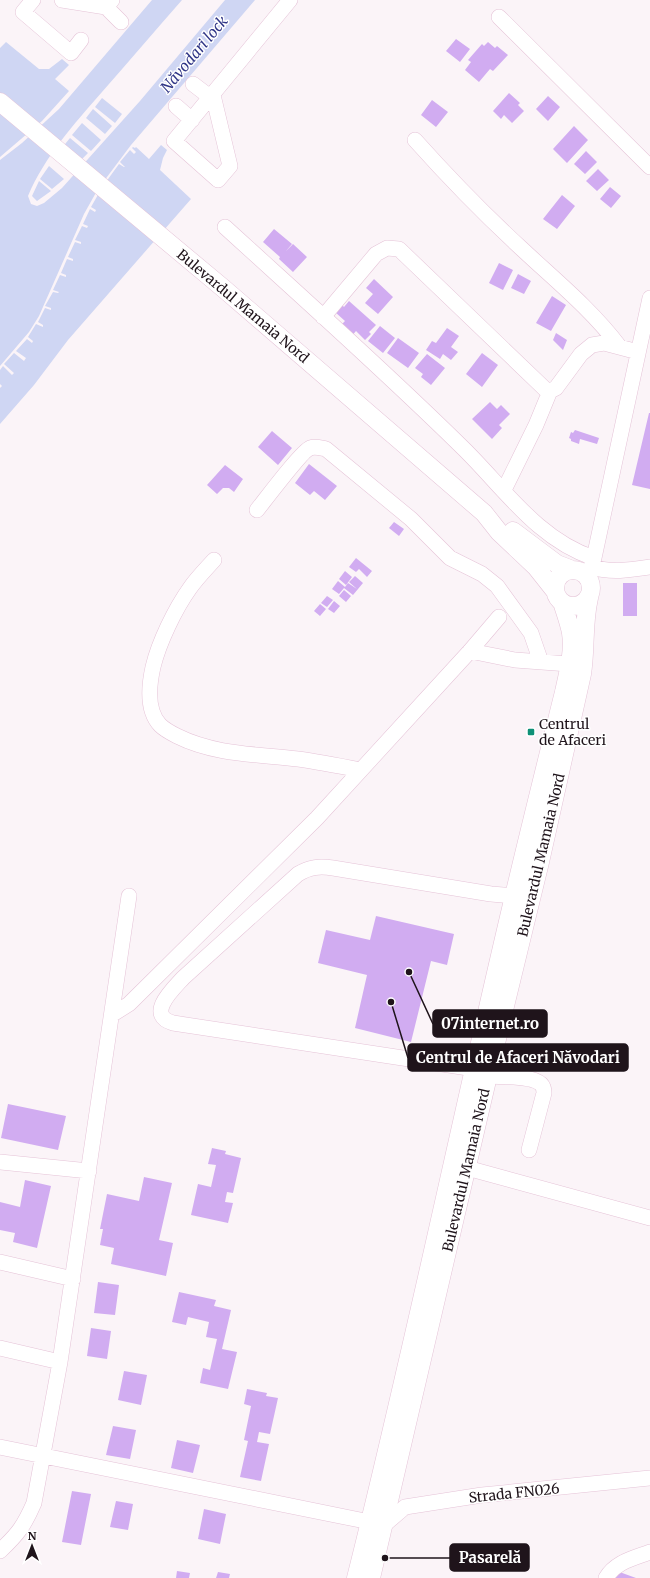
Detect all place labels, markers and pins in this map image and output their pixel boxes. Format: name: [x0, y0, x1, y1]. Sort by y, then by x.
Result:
place label: Centrul de Afaceri: [539, 715, 607, 749]
marker: Centrul de Afaceri: [526, 727, 536, 737]
callout: 07internet.ro: [433, 1010, 547, 1037]
callout: Centrul de Afaceri Năvodari: [408, 1044, 628, 1071]
callout: Pasarelă: [450, 1544, 529, 1571]

